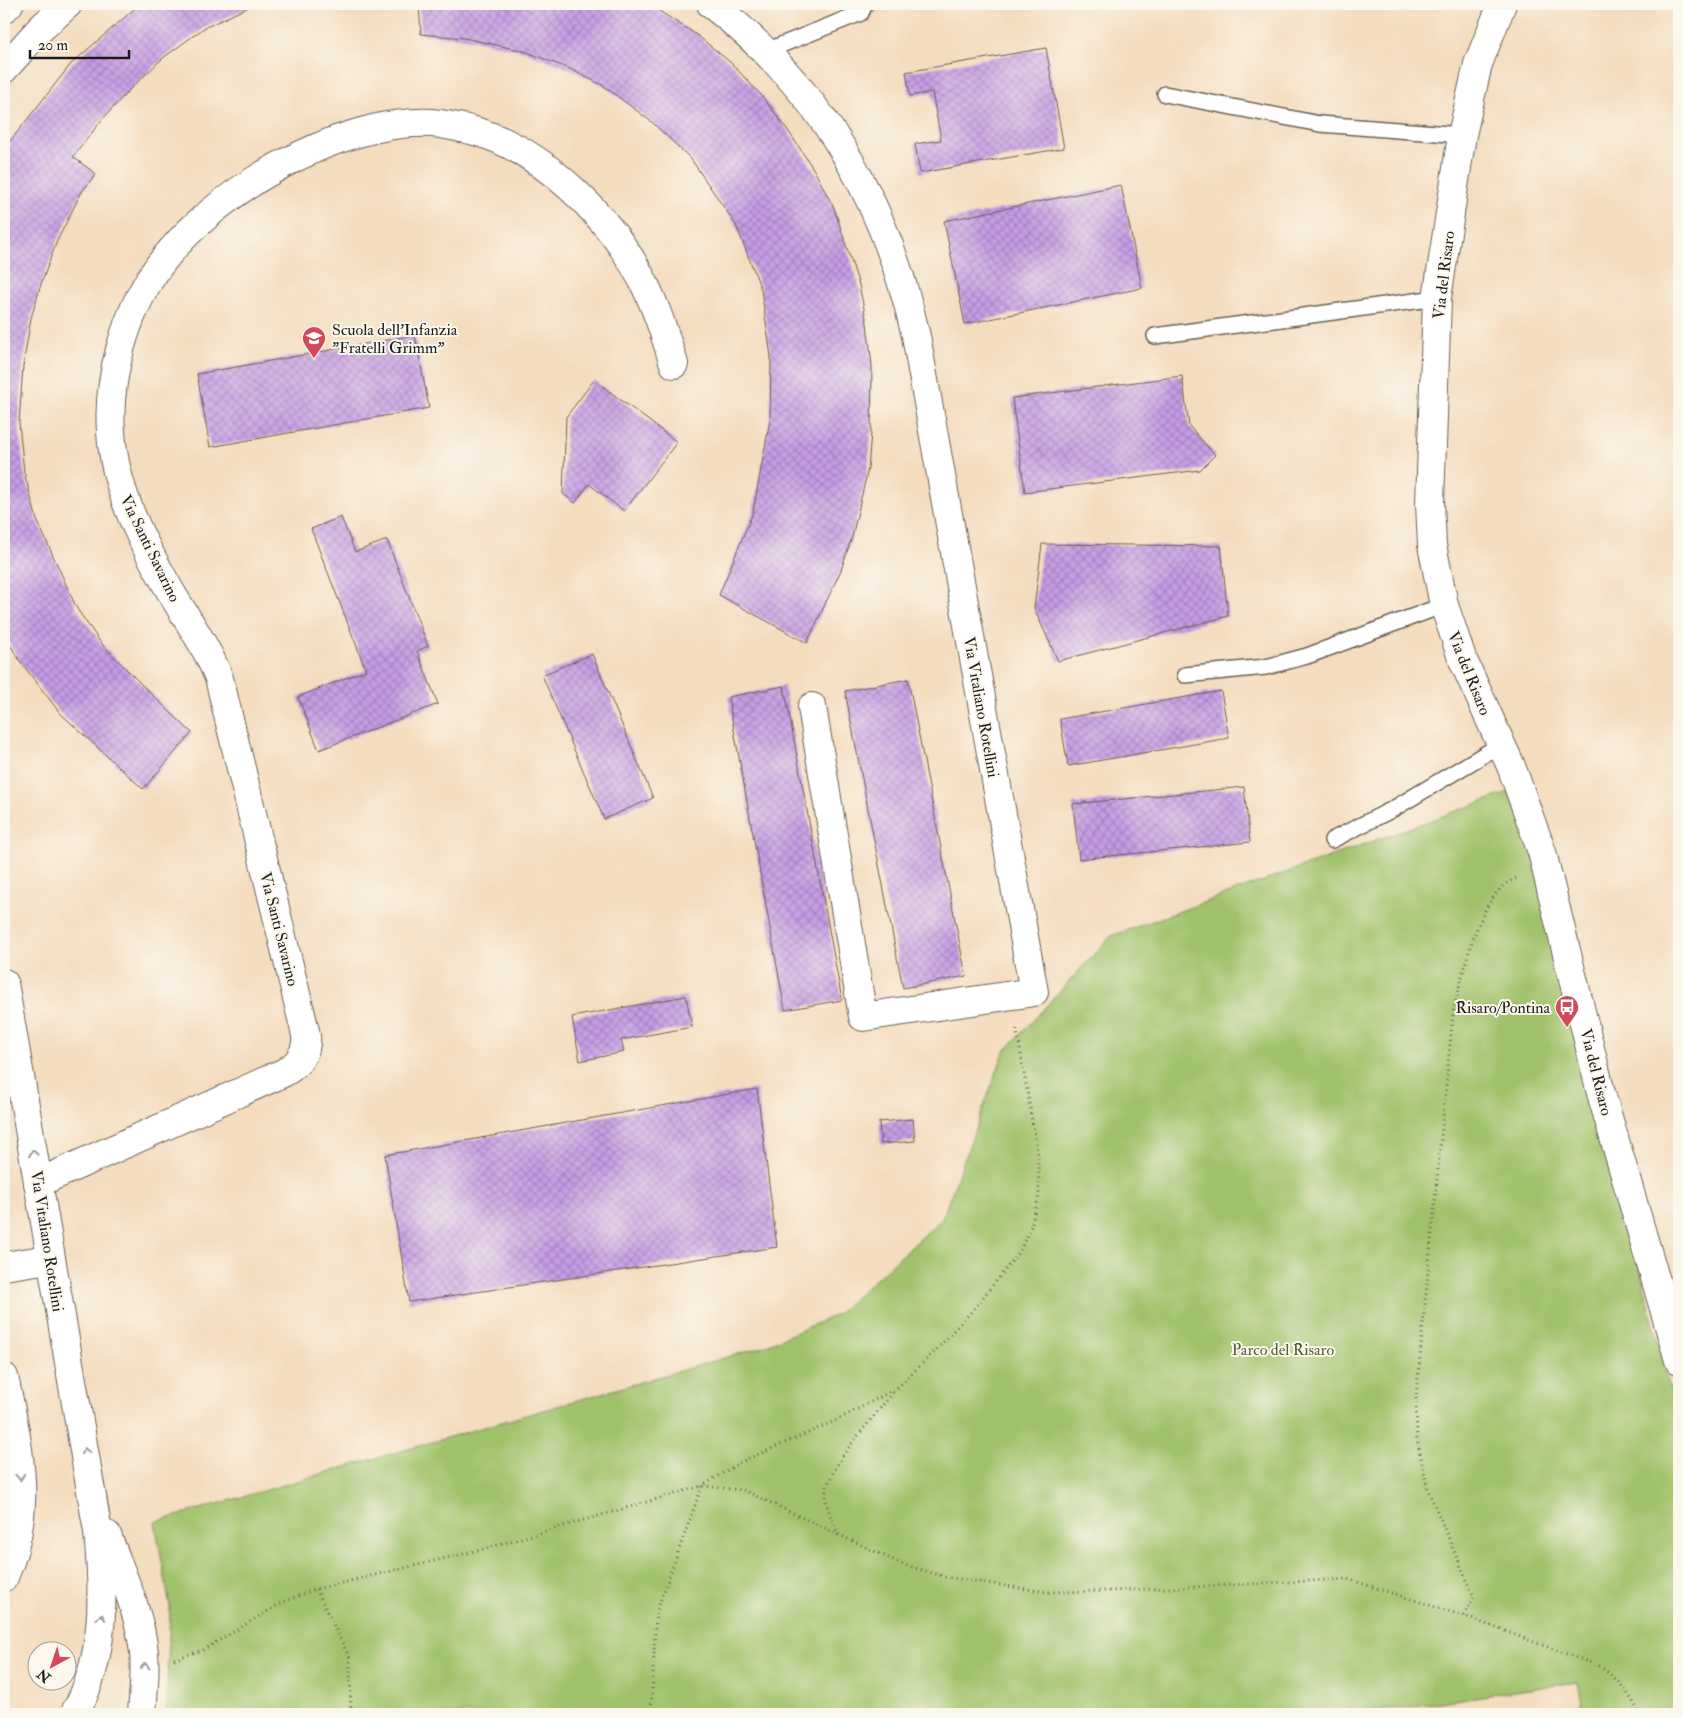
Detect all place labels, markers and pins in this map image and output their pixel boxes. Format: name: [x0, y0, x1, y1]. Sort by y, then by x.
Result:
place label: Scuola dell'Infanzia "Fratelli Grimm": [332, 320, 458, 358]
school or university icon: Scuola dell'Infanzia "Fratelli Grimm": [301, 325, 327, 359]
bus stop icon: Risaro/Pontina: [1554, 994, 1580, 1028]
place label: Risaro/Pontina: [1455, 998, 1550, 1018]

